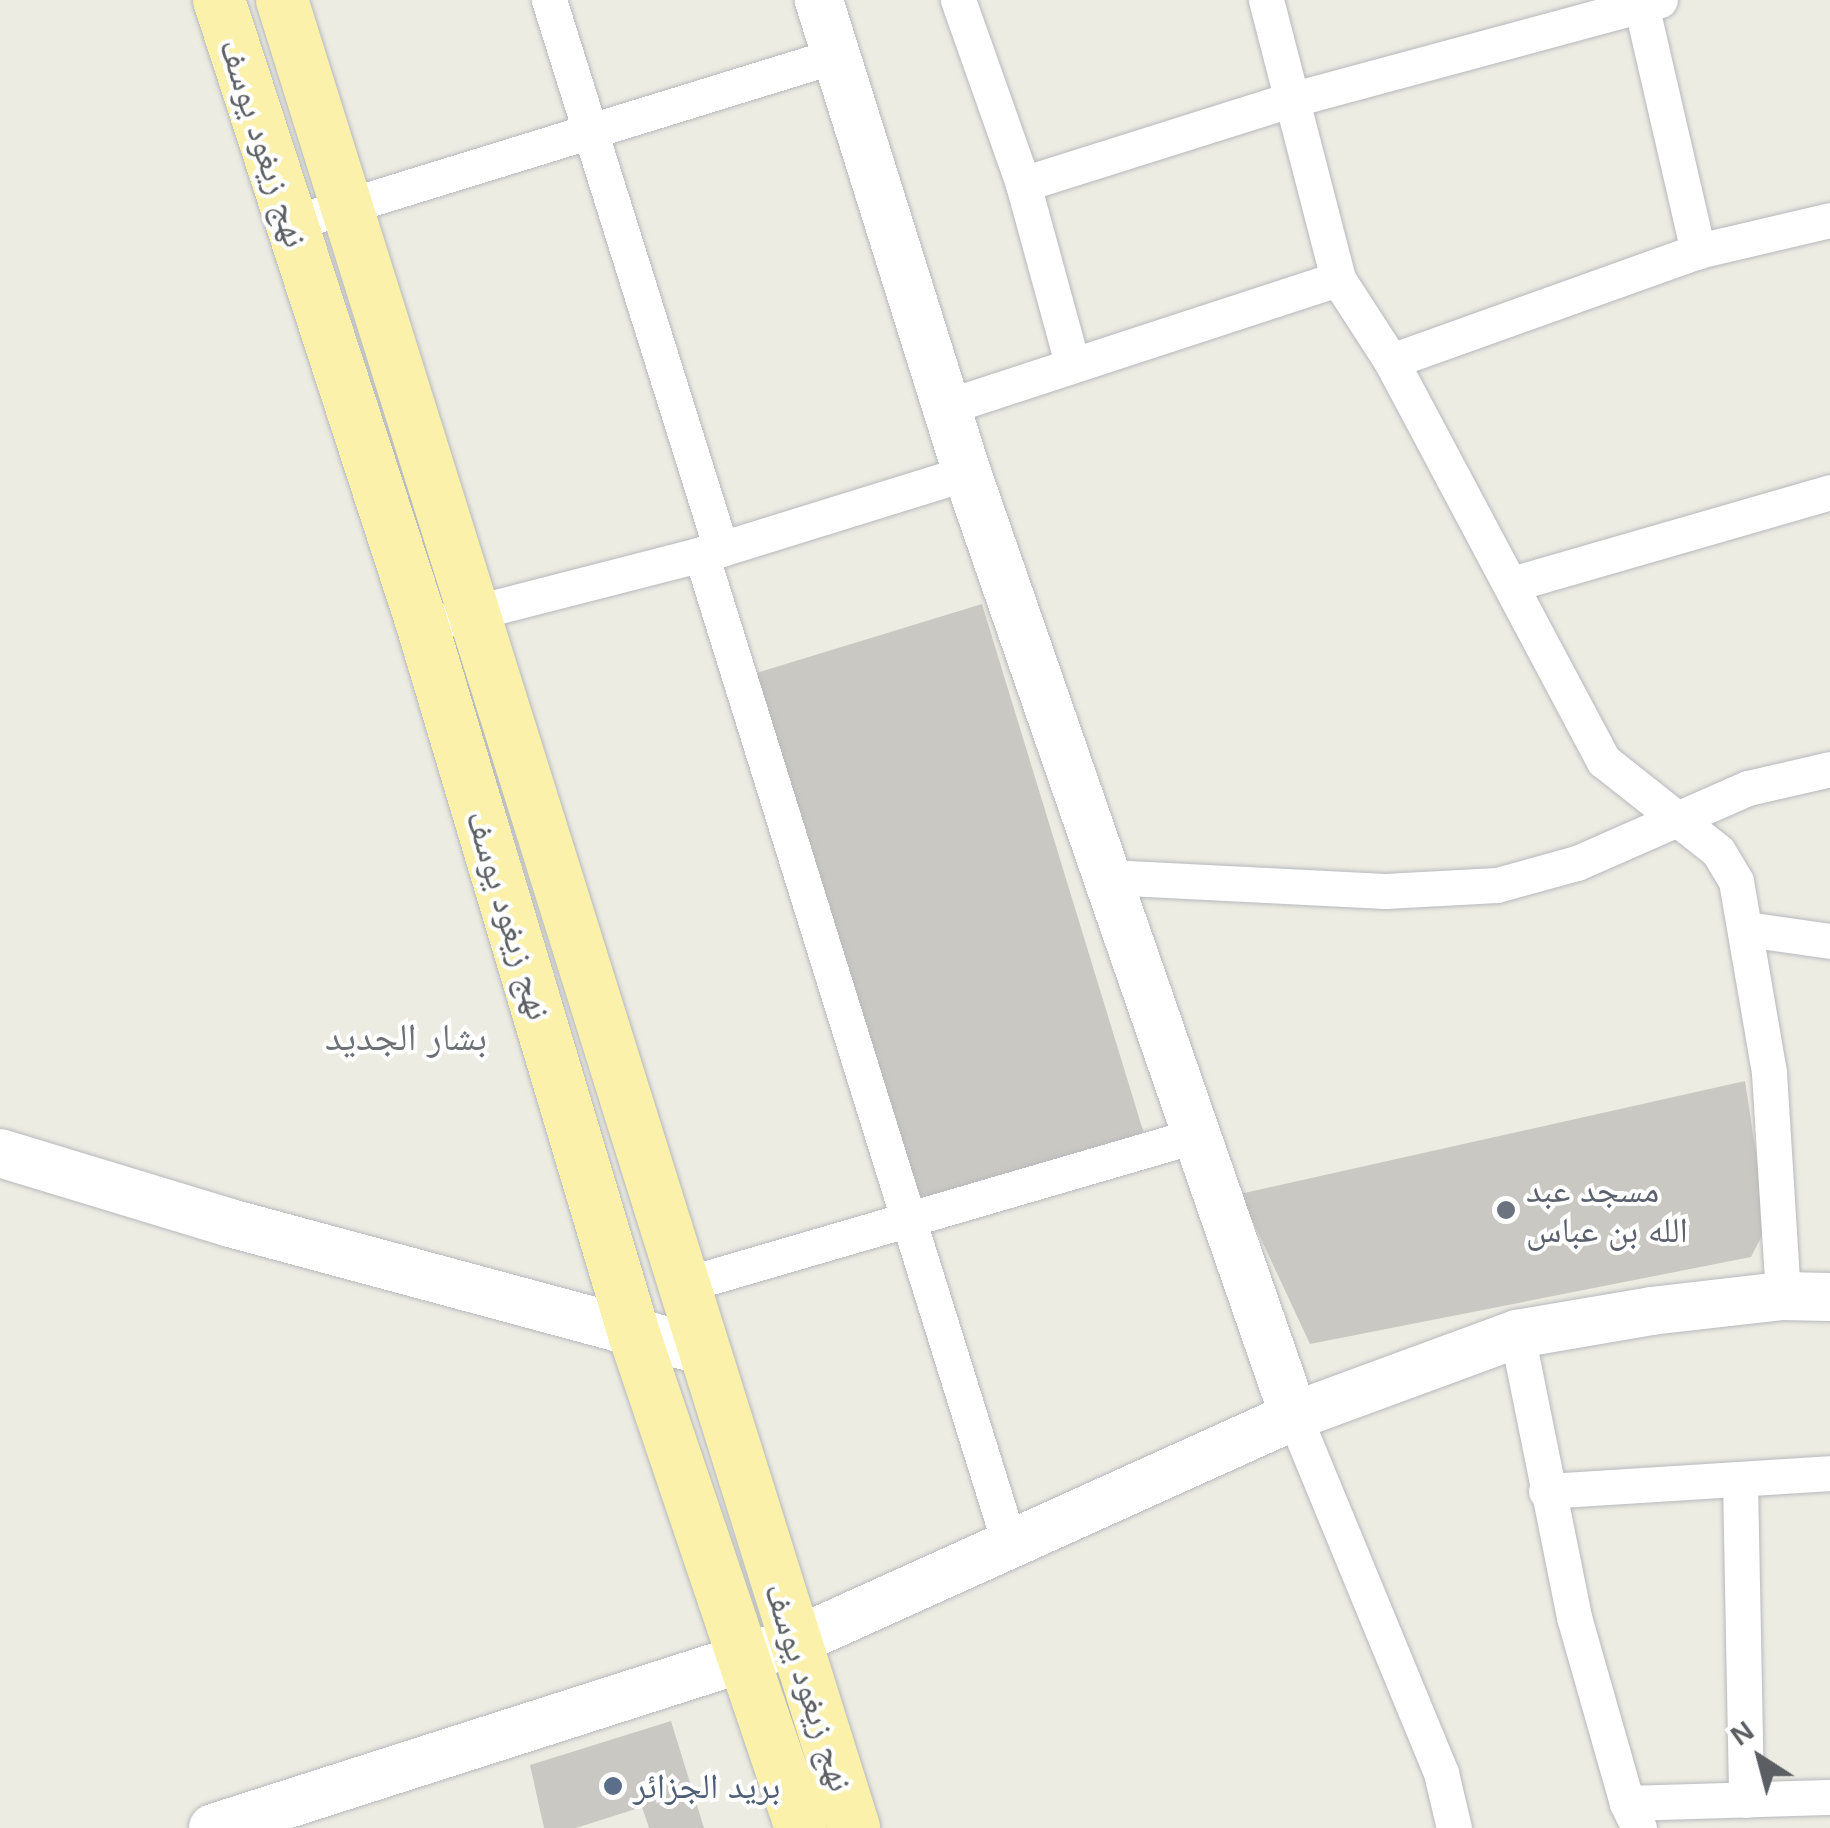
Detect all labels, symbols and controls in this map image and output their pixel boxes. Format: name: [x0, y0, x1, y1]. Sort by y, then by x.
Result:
street label: نهج زيغود يوسف: [211, 34, 317, 252]
street label: نهج زيغود يوسف: [457, 805, 561, 1025]
district label: بشار الجديد: [325, 1015, 487, 1061]
place label: مسجد عبد الله بن عباس: [1526, 1169, 1688, 1251]
marker: مسجد عبد الله بن عباس: [1495, 1199, 1517, 1221]
street label: نهج زيغود يوسف: [756, 1578, 862, 1796]
north arrow: [1710, 1708, 1810, 1808]
text: N: [1725, 1715, 1759, 1752]
place label: بريد الجزائر: [633, 1765, 780, 1807]
marker: بريد الجزائر: [602, 1775, 624, 1797]

